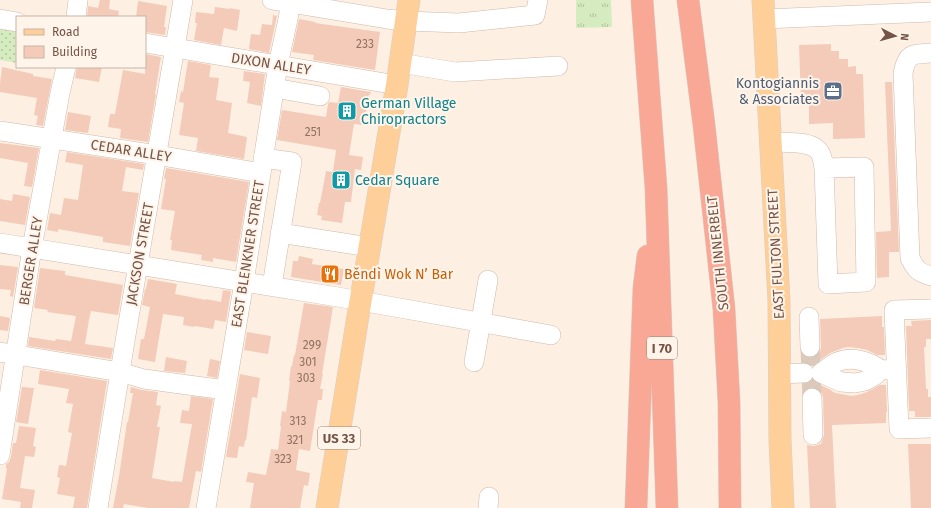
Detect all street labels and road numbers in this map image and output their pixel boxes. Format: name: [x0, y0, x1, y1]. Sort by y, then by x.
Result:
street label: DIXON ALLEY: [230, 49, 312, 79]
street label: CEDAR ALLEY: [89, 136, 173, 166]
street label: EAST BLENKNER STREET: [228, 178, 268, 329]
street label: EAST FULTON STREET: [764, 188, 788, 320]
street label: SOUTH INNERBELT: [703, 194, 732, 311]
street label: JACKSON STREET: [123, 201, 158, 307]
street label: BERGER ALLEY: [16, 215, 46, 307]
road number: I 70: [647, 337, 677, 359]
road number: US 33: [318, 427, 360, 449]

